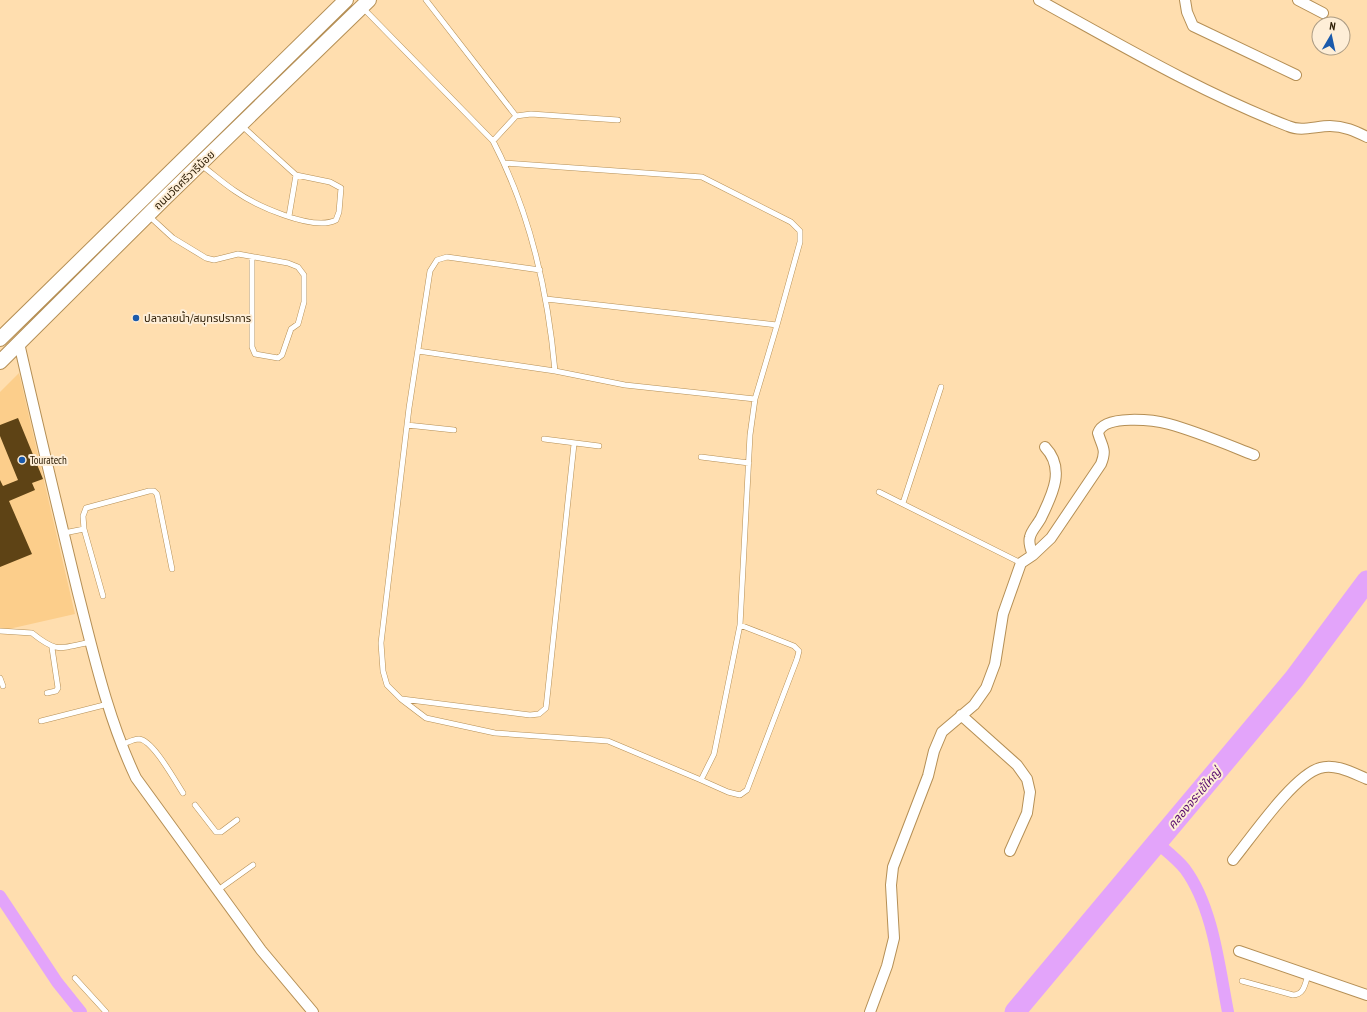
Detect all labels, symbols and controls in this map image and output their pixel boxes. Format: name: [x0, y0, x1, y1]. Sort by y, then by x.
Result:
north arrow: [1311, 16, 1351, 56]
text: N: [1329, 19, 1337, 34]
street label: ถนนวัดศรีวารีน้อย: [151, 147, 217, 213]
place label: ปลาลายน้ำ/สมุทรปราการ: [144, 310, 251, 325]
marker: ปลาลายน้ำ/สมุทรปราการ: [131, 313, 141, 323]
place label: Touratech: [30, 453, 67, 467]
marker: Touratech: [17, 455, 27, 465]
water label: คลองจระเข้ใหญ่: [1164, 763, 1225, 832]

